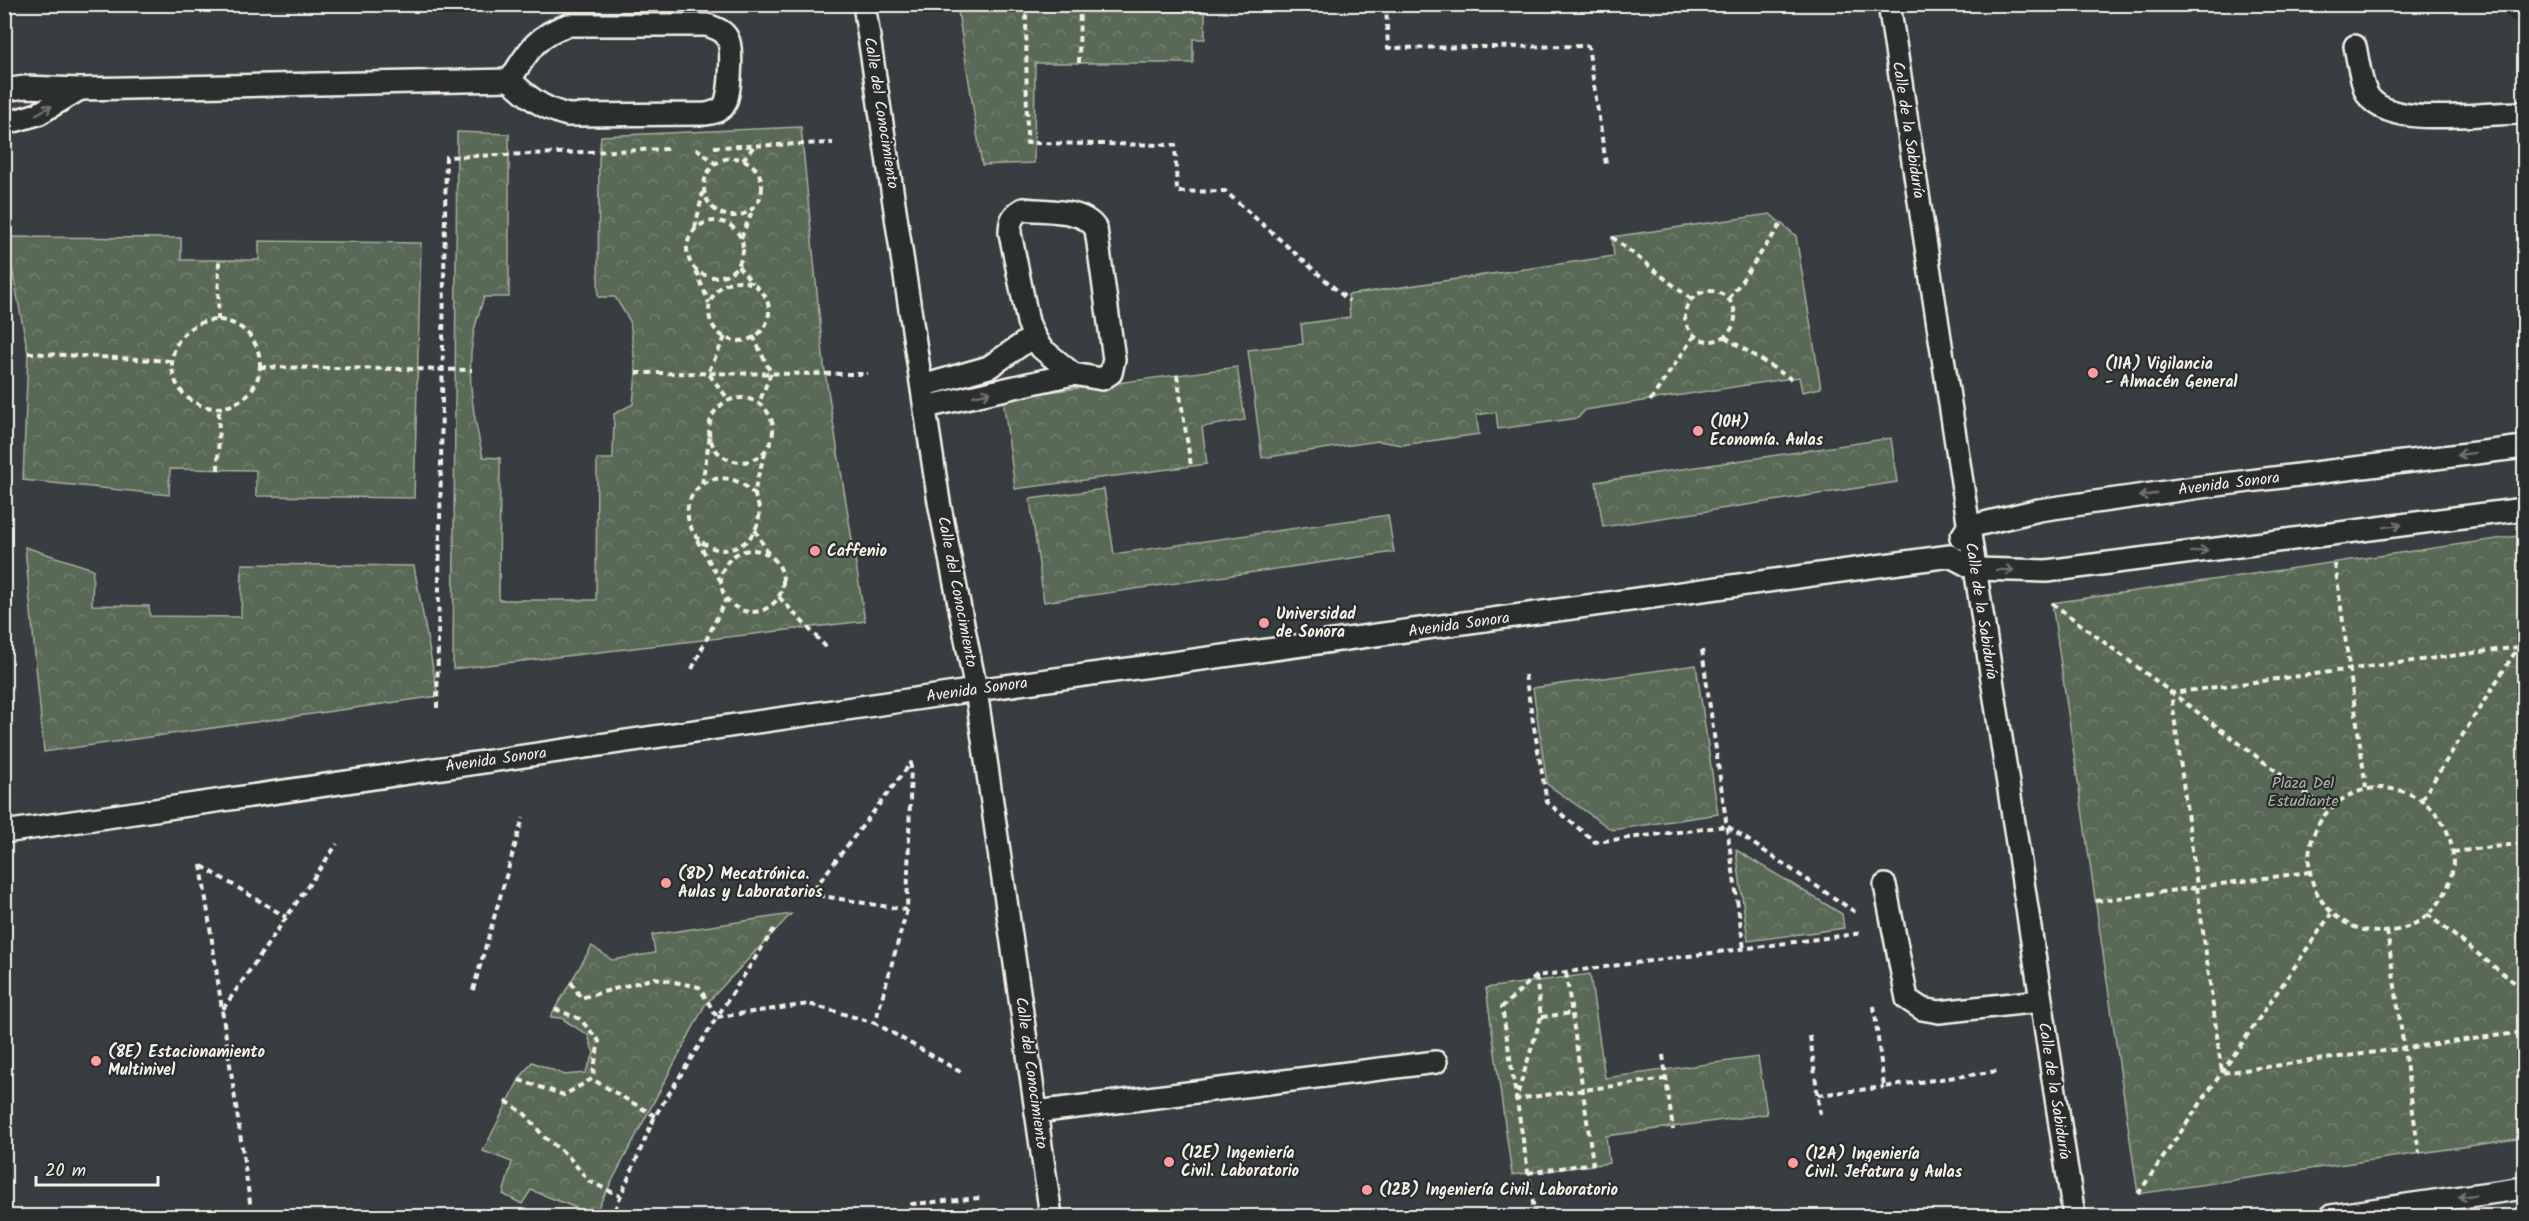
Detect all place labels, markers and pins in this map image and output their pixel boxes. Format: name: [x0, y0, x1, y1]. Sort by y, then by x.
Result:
place label: (11A) Vigilancia - Almacén General: [2105, 352, 2238, 395]
marker: (11A) Vigilancia - Almacén General: [2086, 366, 2100, 380]
place label: (10H) Economía. Aulas: [1710, 410, 1824, 453]
marker: (10H) Economía. Aulas: [1691, 424, 1705, 438]
place label: Caffenio: [827, 539, 887, 564]
marker: Caffenio: [808, 544, 822, 558]
place label: Universidad de Sonora: [1276, 602, 1356, 645]
marker: Universidad de Sonora: [1257, 616, 1271, 630]
place label: (8D) Mecatrónica. Aulas y Laboratorios: [678, 862, 823, 905]
marker: (8D) Mecatrónica. Aulas y Laboratorios: [659, 876, 673, 890]
place label: (8E) Estacionamiento Multinivel: [108, 1040, 265, 1083]
marker: (8E) Estacionamiento Multinivel: [89, 1054, 103, 1068]
place label: (12E) Ingeniería Civil. Laboratorio: [1181, 1141, 1299, 1184]
place label: (12A) Ingeniería Civil. Jefatura y Aulas: [1805, 1142, 1963, 1185]
marker: (12E) Ingeniería Civil. Laboratorio: [1162, 1155, 1176, 1169]
marker: (12A) Ingeniería Civil. Jefatura y Aulas: [1786, 1156, 1800, 1170]
place label: (12B) Ingeniería Civil. Laboratorio: [1379, 1178, 1618, 1203]
marker: (12B) Ingeniería Civil. Laboratorio: [1360, 1183, 1374, 1197]

